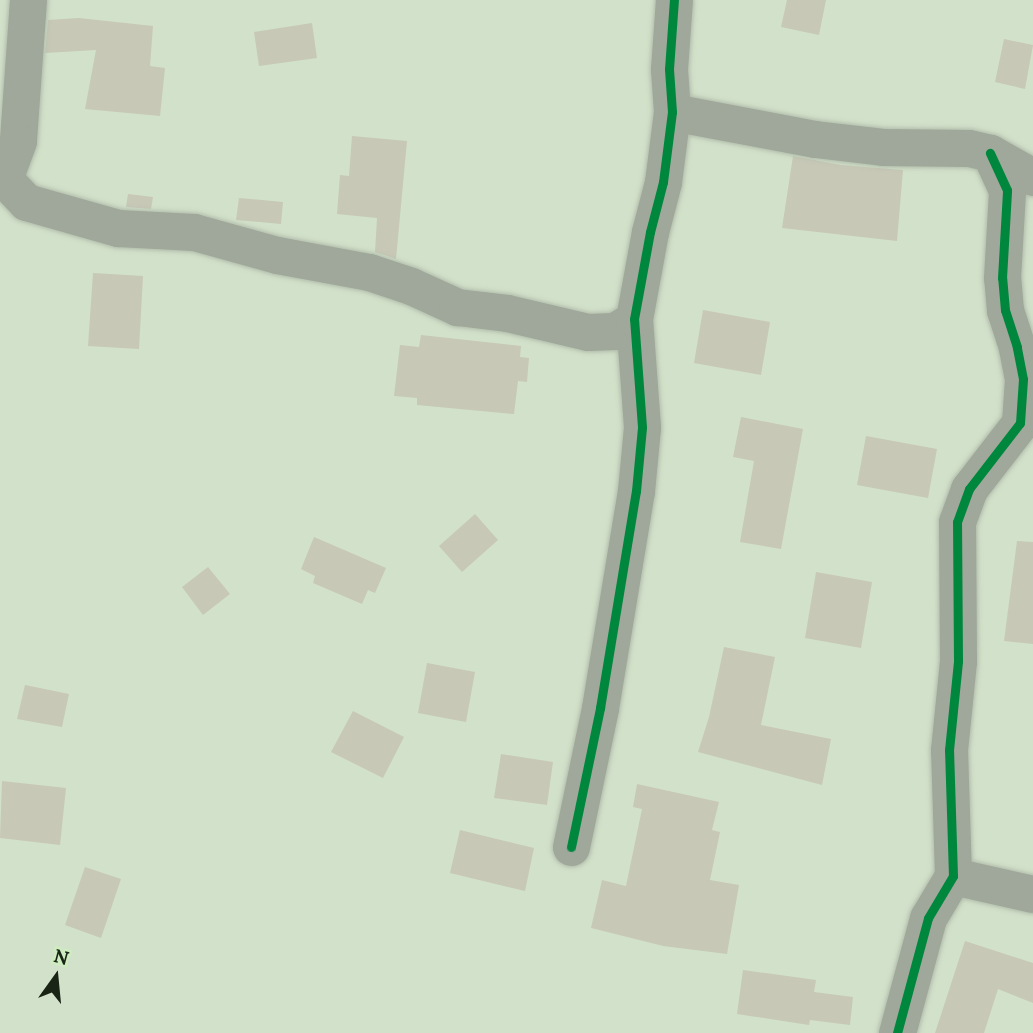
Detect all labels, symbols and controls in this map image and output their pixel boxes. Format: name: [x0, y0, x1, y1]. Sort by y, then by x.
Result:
north arrow: [21, 942, 91, 1012]
text: N: [51, 943, 72, 970]

